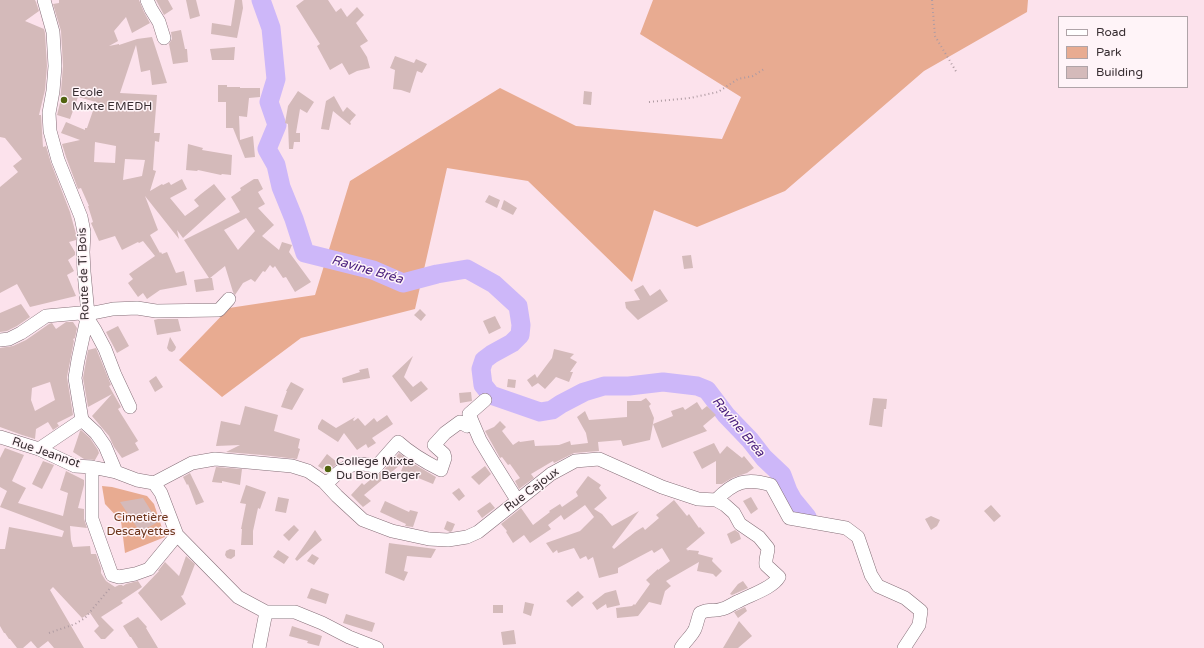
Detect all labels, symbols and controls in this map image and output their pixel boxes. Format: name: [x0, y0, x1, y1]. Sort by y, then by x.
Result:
legend: [1058, 16, 1188, 88]
text: Road: [1096, 25, 1126, 39]
text: Park: [1096, 45, 1122, 59]
text: Building: [1096, 65, 1143, 79]
place label: Ecole Mixte EMEDH: [72, 86, 152, 114]
marker: Ecole Mixte EMEDH: [59, 95, 69, 105]
street label: Route de Ti Bois: [75, 227, 93, 321]
water label: Ravine Bréa: [329, 252, 405, 288]
water label: Ravine Bréa: [708, 394, 768, 460]
street label: Rue Jeannot: [10, 435, 82, 471]
place label: College Mixte Du Bon Berger: [336, 455, 420, 483]
marker: College Mixte Du Bon Berger: [323, 464, 333, 474]
street label: Rue Cajoux: [502, 465, 562, 515]
park label: Cimetière Descayettes: [106, 511, 176, 539]

